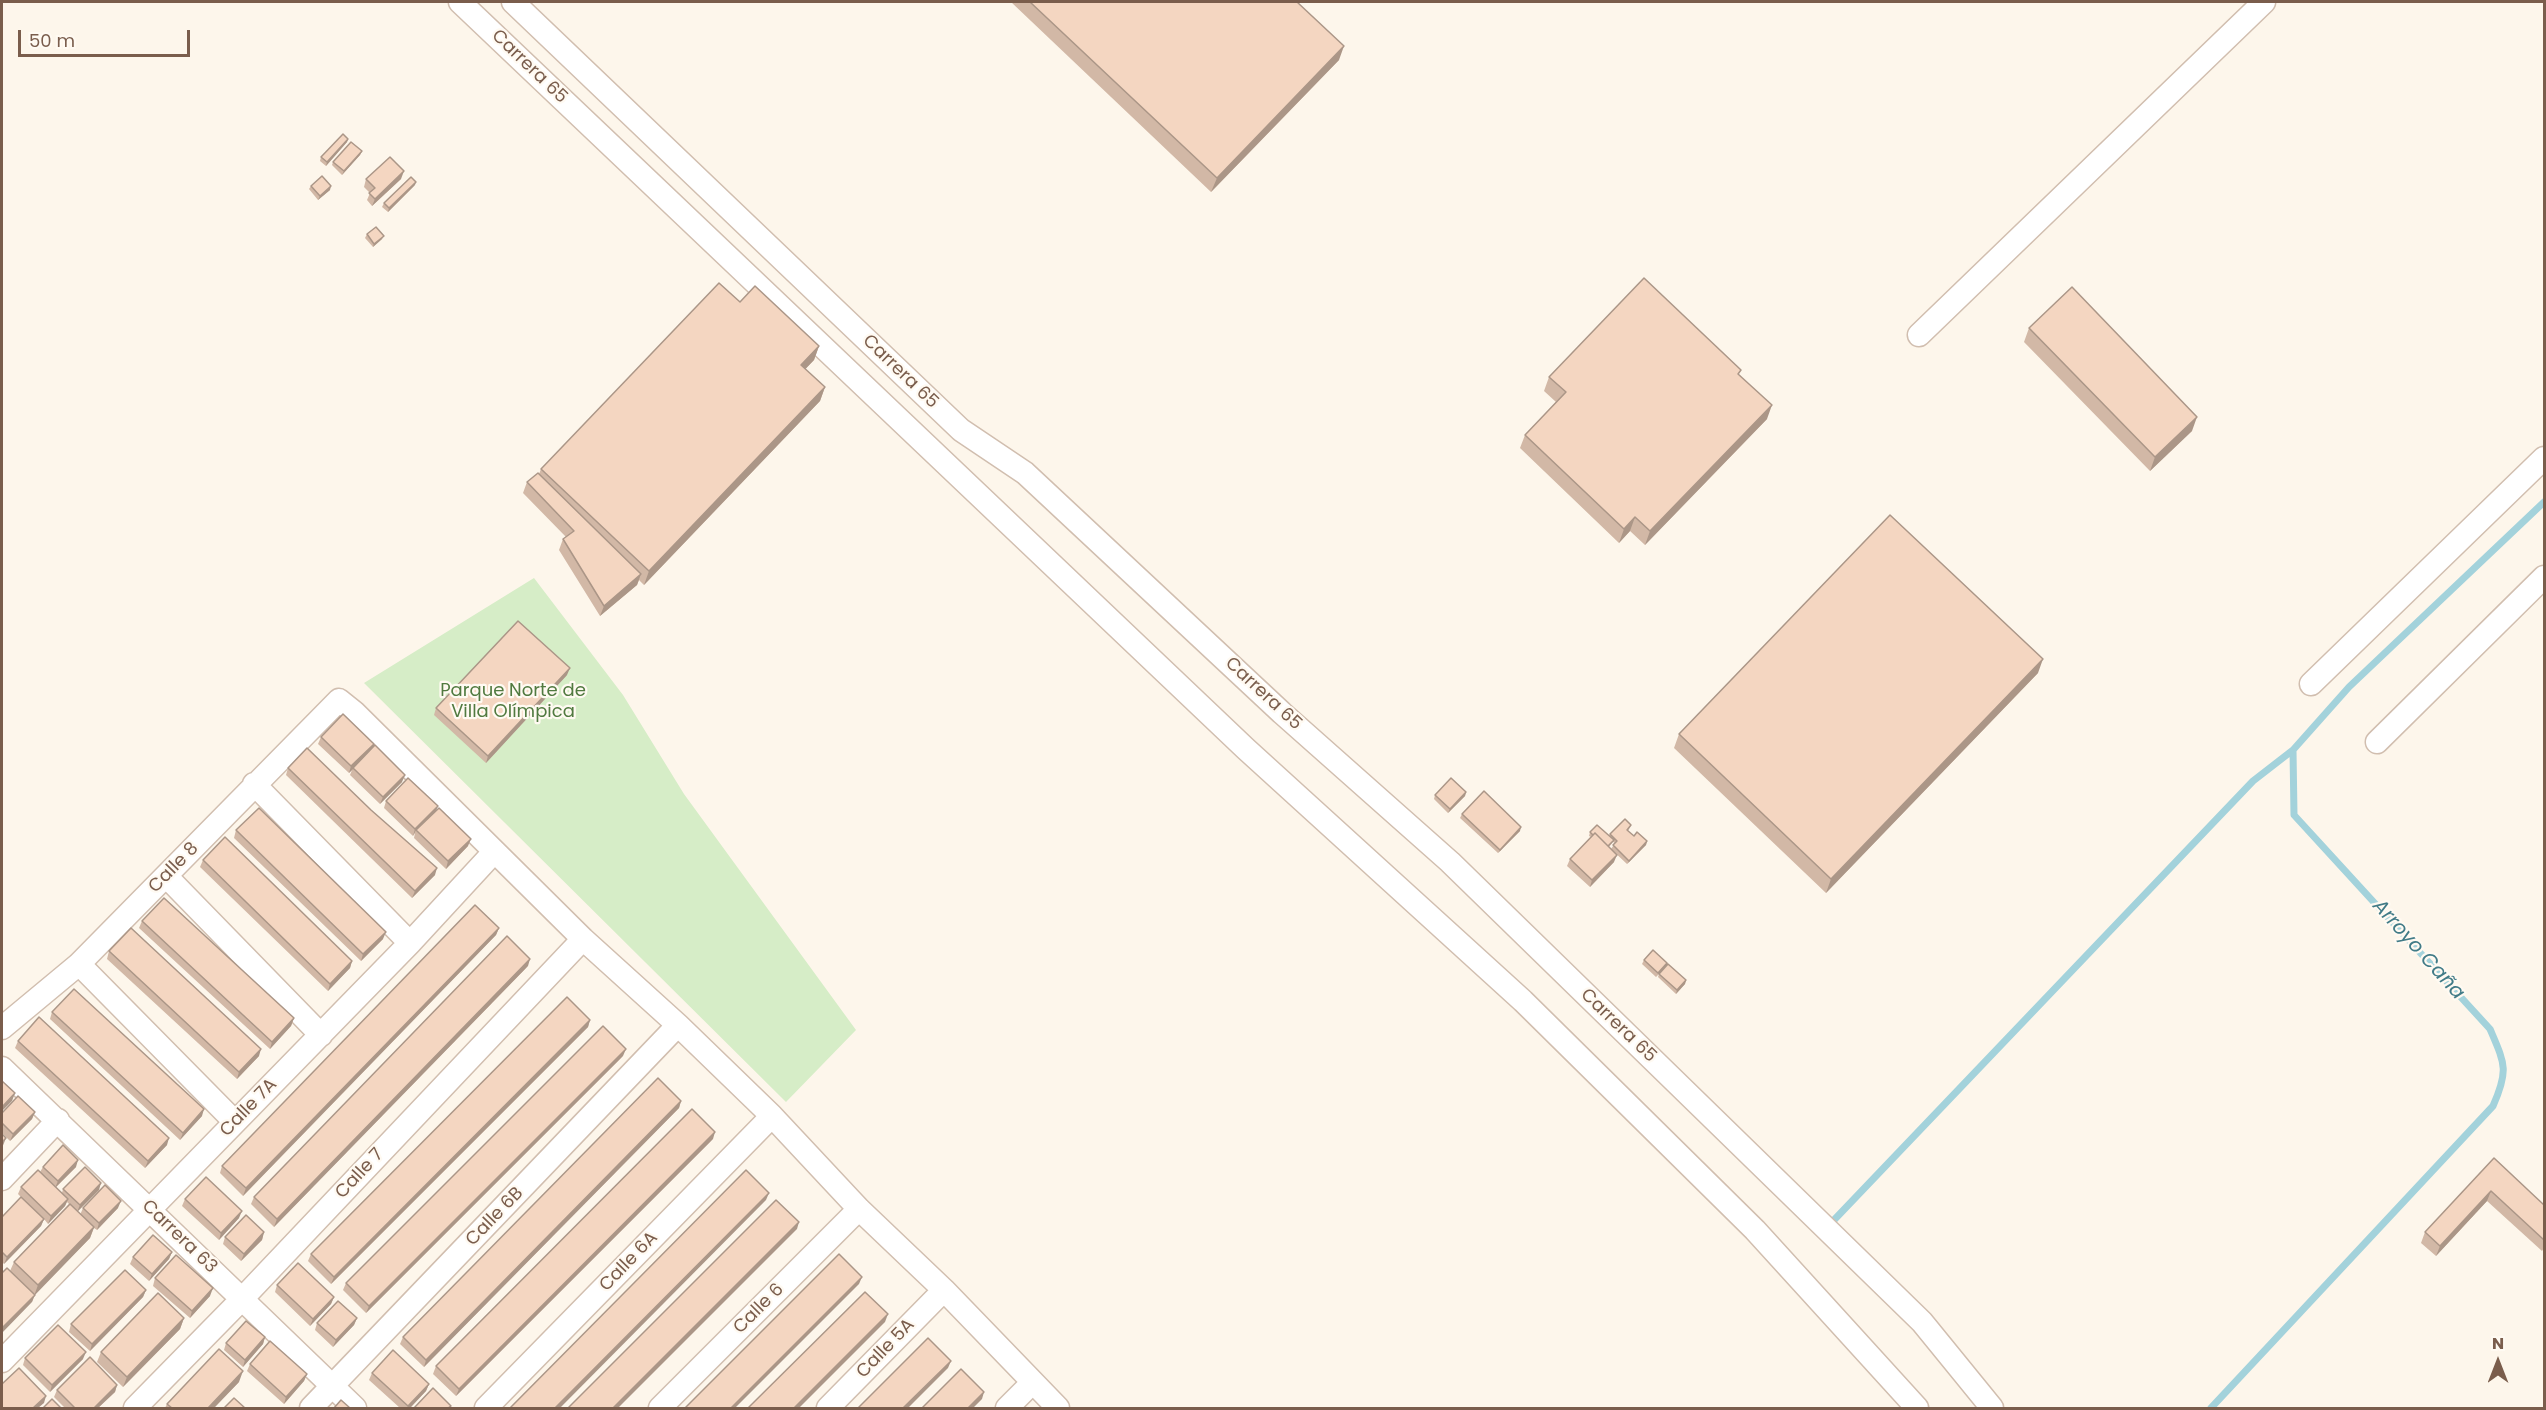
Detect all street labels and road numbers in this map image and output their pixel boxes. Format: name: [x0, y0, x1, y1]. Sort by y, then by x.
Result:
street label: Carrera 65: [487, 26, 571, 108]
street label: Carrera 65: [858, 331, 942, 413]
street label: Carrera 65: [1220, 653, 1306, 735]
street label: Calle 8: [145, 838, 203, 898]
street label: Carrera 65: [1576, 985, 1660, 1067]
street label: Calle 7A: [216, 1074, 282, 1142]
street label: Calle 7: [331, 1144, 389, 1204]
street label: Calle 6B: [462, 1183, 528, 1251]
street label: Carrera 63: [137, 1196, 221, 1278]
street label: Calle 6A: [595, 1228, 663, 1296]
street label: Calle 6: [729, 1279, 789, 1339]
street label: Calle 5A: [852, 1315, 920, 1383]

